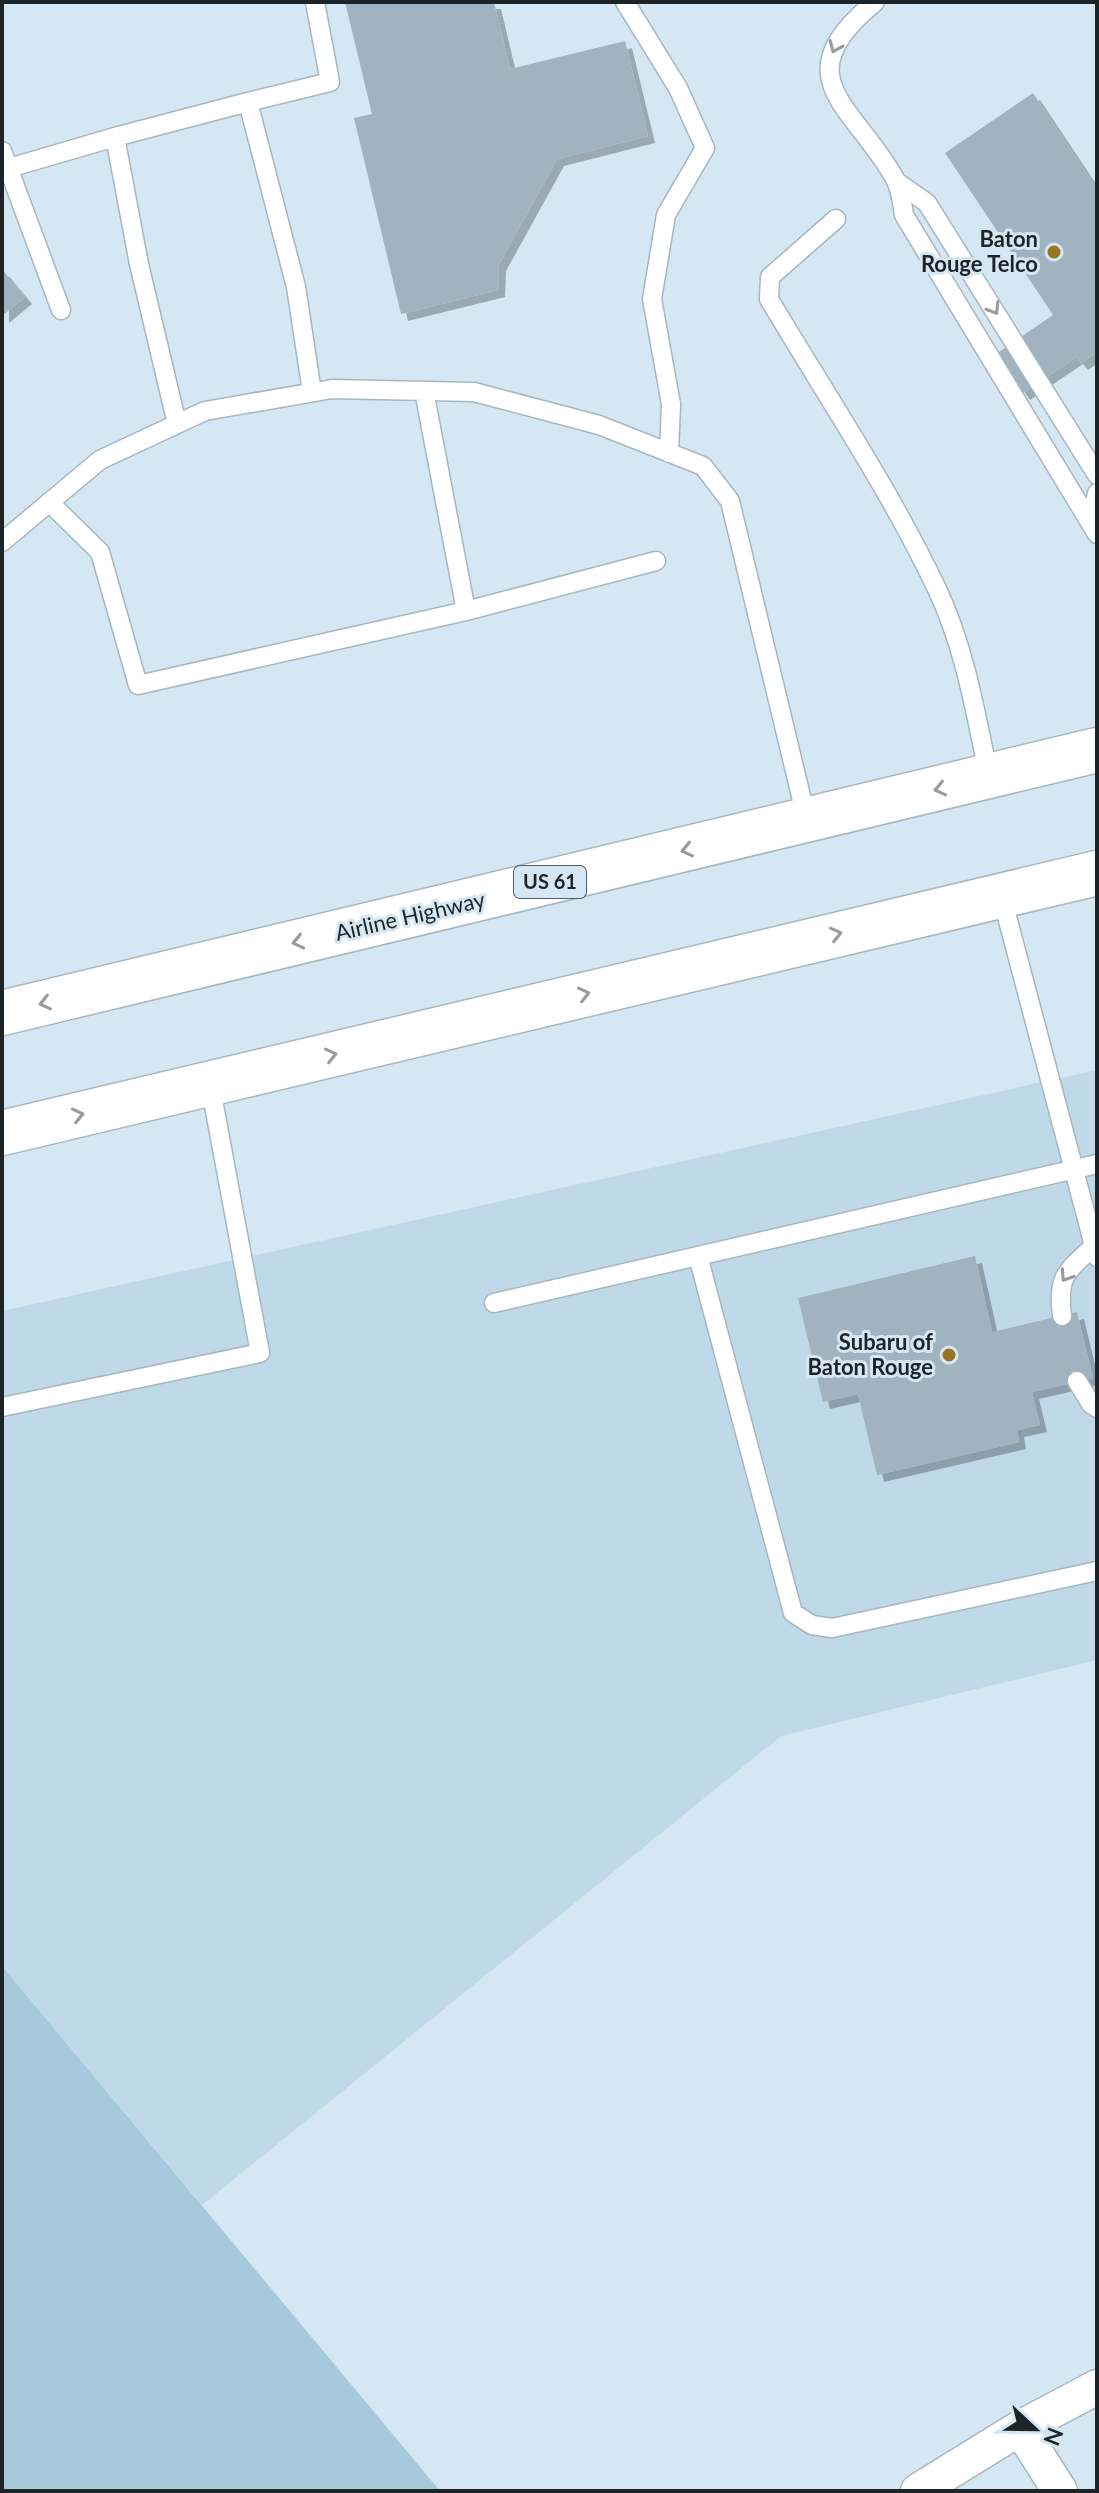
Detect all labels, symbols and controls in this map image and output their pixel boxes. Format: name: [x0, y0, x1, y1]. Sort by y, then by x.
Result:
one-way arrow: [828, 38, 844, 53]
place label: Baton Rouge Telco: [921, 225, 1038, 277]
marker: Baton Rouge Telco: [1045, 243, 1063, 261]
one-way arrow: [984, 300, 999, 315]
one-way arrow: [934, 780, 947, 797]
one-way arrow: [681, 840, 694, 857]
road number: US 61: [514, 866, 586, 898]
street label: Airline Highway: [332, 885, 488, 946]
one-way arrow: [829, 926, 843, 943]
one-way arrow: [292, 933, 305, 950]
one-way arrow: [576, 987, 590, 1004]
one-way arrow: [39, 994, 52, 1011]
one-way arrow: [323, 1047, 337, 1064]
one-way arrow: [70, 1108, 84, 1125]
one-way arrow: [1061, 1268, 1076, 1282]
place label: Subaru of Baton Rouge: [808, 1328, 933, 1380]
marker: Subaru of Baton Rouge: [940, 1346, 958, 1364]
north arrow: [995, 2389, 1075, 2469]
text: N: [1038, 2424, 1070, 2450]

